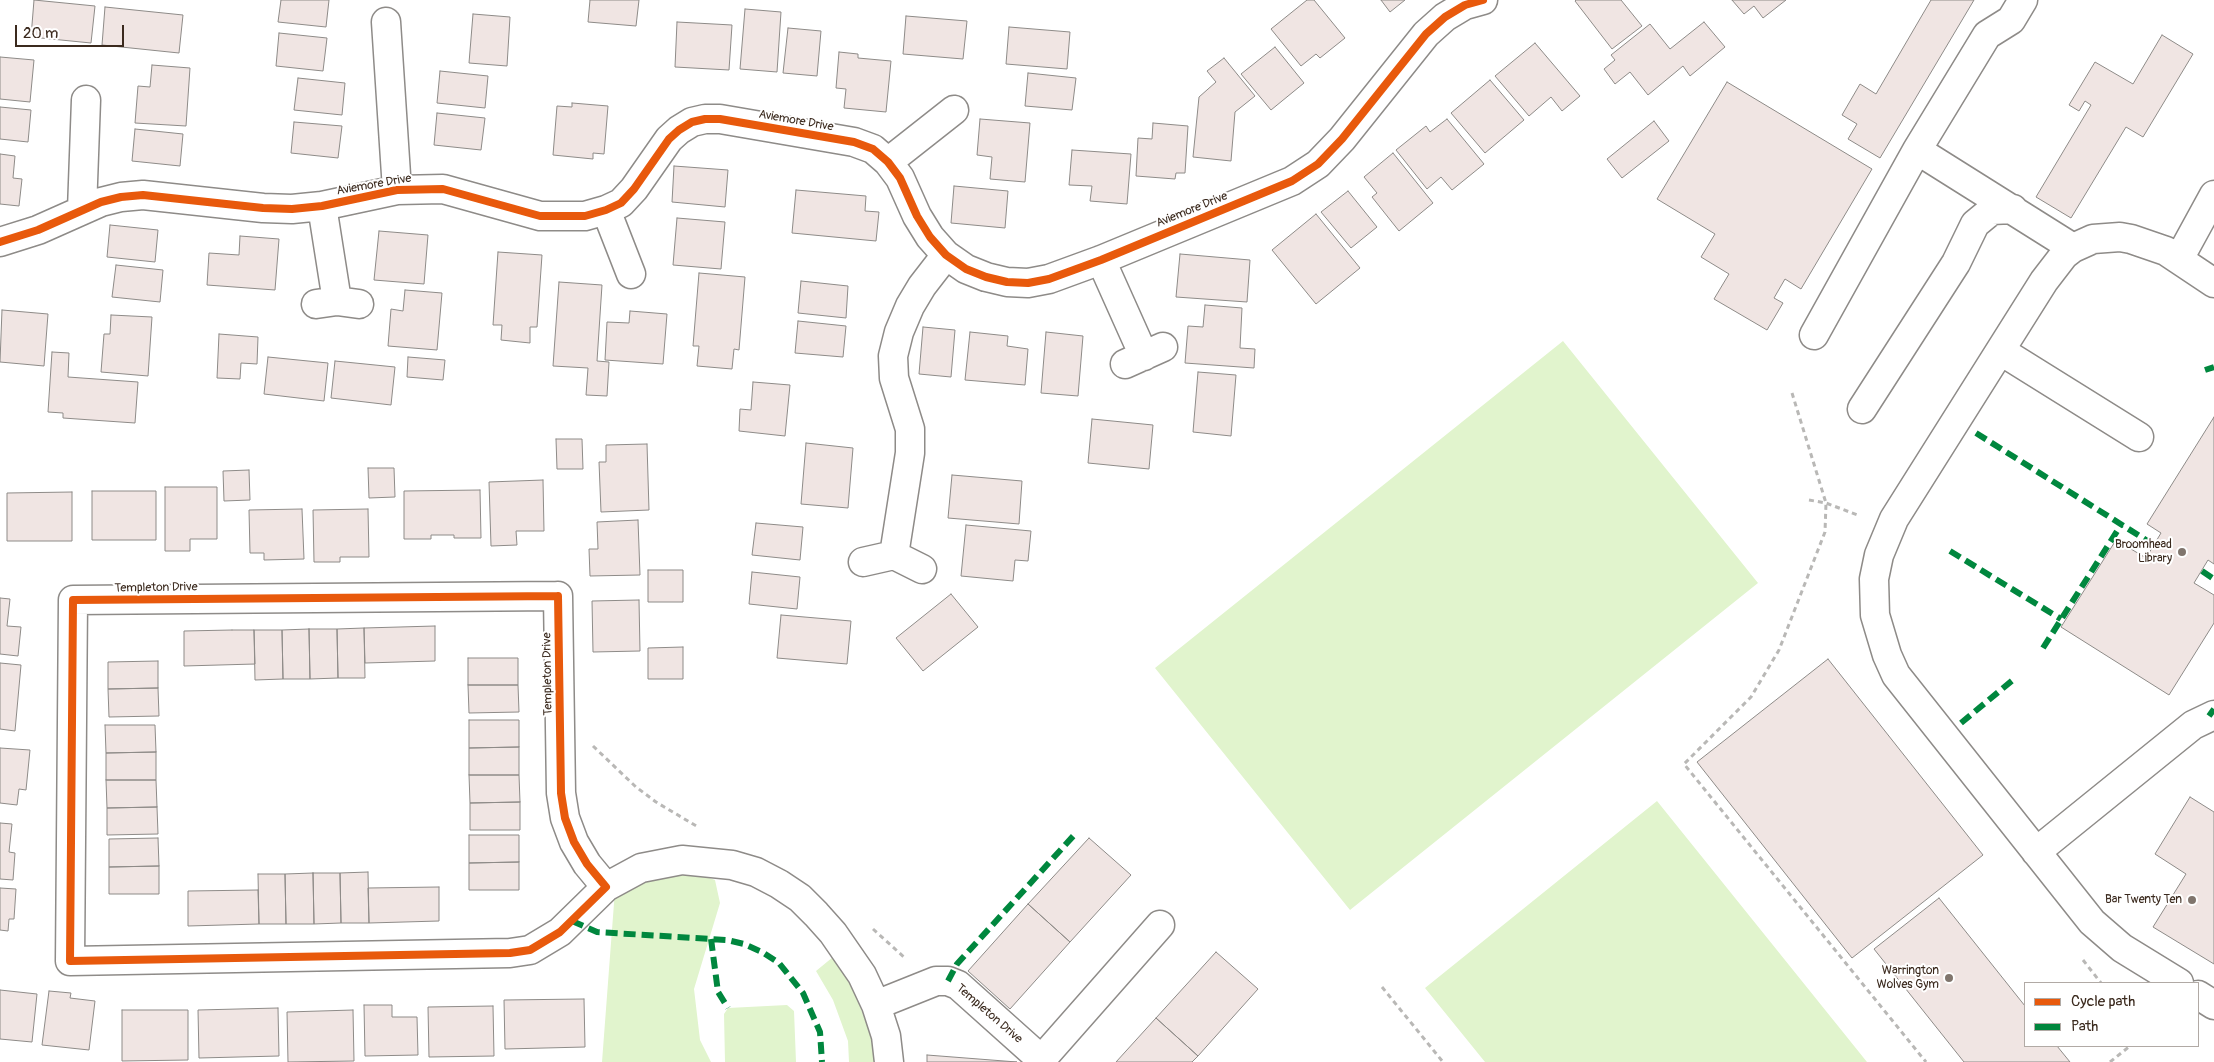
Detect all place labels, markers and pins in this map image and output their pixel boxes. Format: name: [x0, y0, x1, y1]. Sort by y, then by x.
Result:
place label: Broomhead Library: [2115, 538, 2172, 566]
marker: Broomhead Library: [2176, 546, 2188, 558]
place label: Bar Twenty Ten: [2105, 893, 2182, 907]
marker: Bar Twenty Ten: [2186, 894, 2198, 906]
place label: Warrington Wolves Gym: [1876, 964, 1939, 992]
marker: Warrington Wolves Gym: [1943, 972, 1955, 984]

